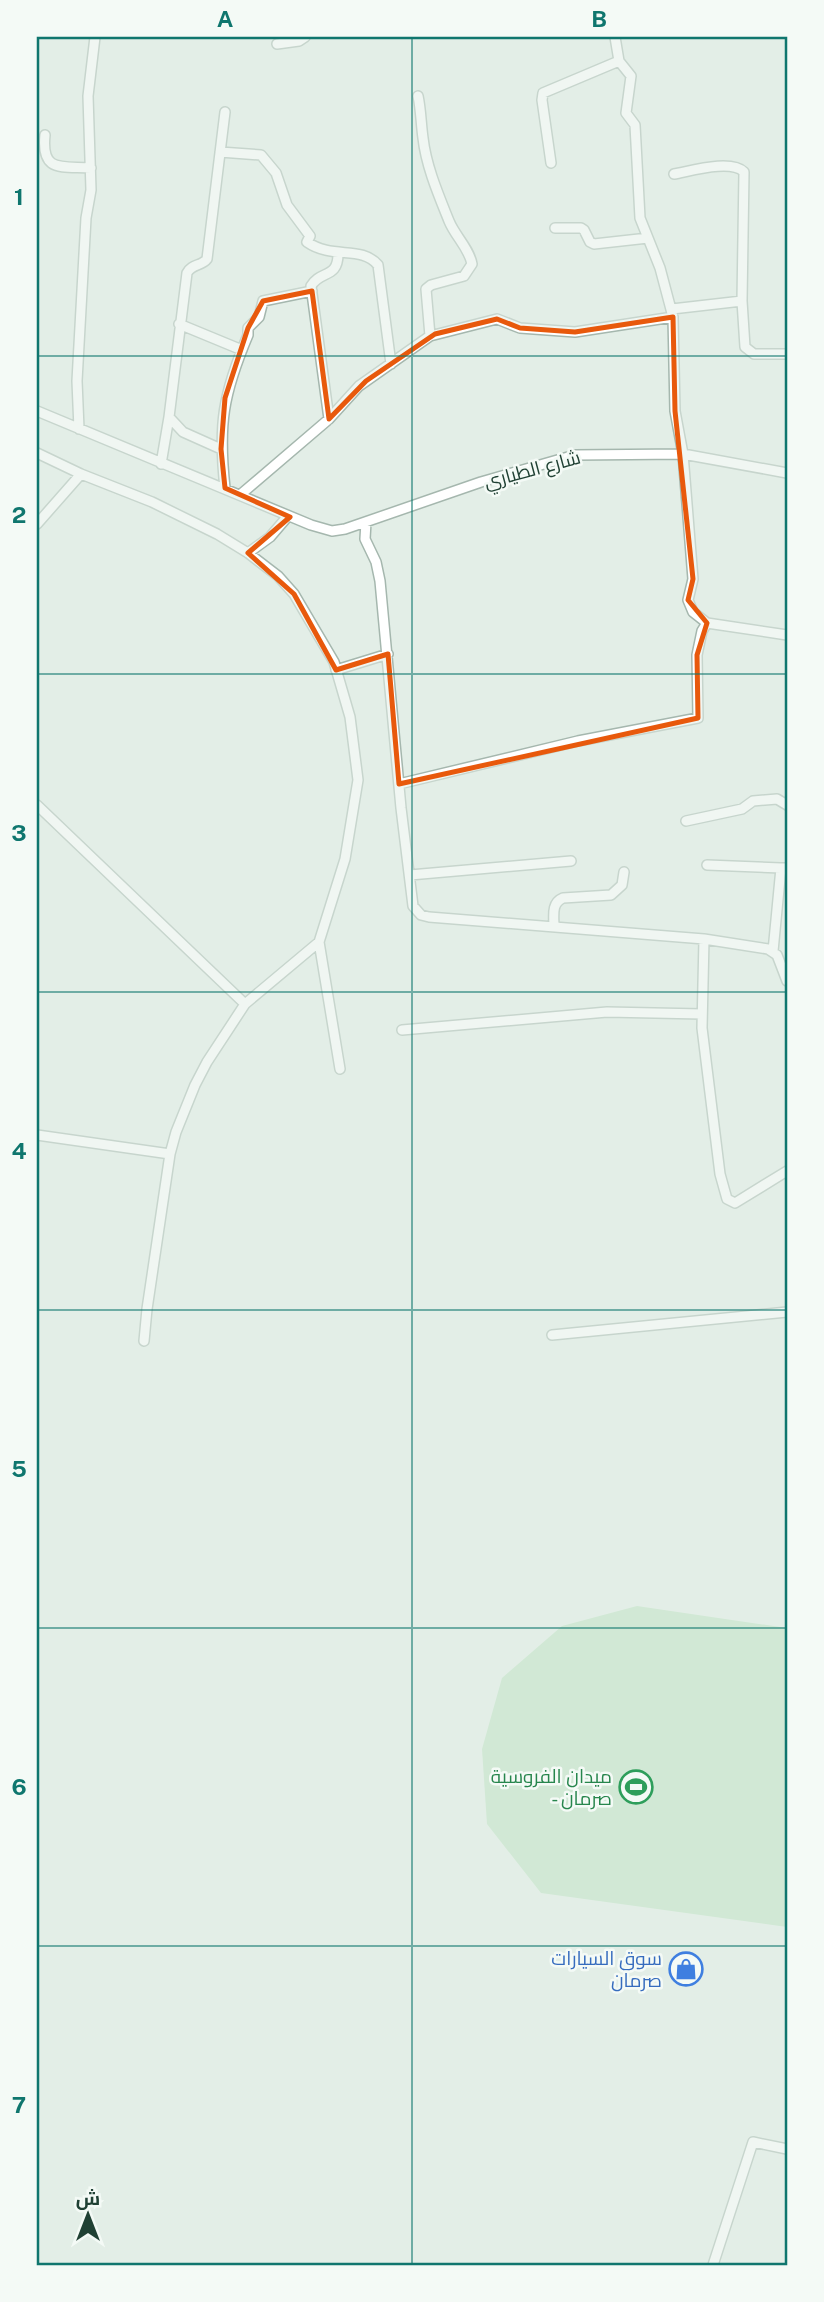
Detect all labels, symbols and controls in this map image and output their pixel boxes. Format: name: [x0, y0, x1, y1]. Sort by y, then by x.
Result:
text: A: [217, 5, 234, 32]
text: B: [591, 5, 607, 32]
text: 1: [14, 183, 24, 210]
street label: شارع الطياري: [481, 446, 584, 496]
text: 2: [12, 501, 26, 528]
text: 3: [11, 819, 27, 846]
text: 4: [11, 1137, 27, 1164]
text: 5: [11, 1455, 27, 1482]
place label: ميدان الفروسية - صرمان: [491, 1765, 612, 1810]
sports icon: ميدان الفروسية - صرمان: [617, 1768, 655, 1806]
text: 6: [11, 1773, 27, 1800]
place label: سوق السيارات صرمان: [551, 1947, 662, 1992]
shop icon: سوق السيارات صرمان: [667, 1950, 705, 1988]
text: 7: [12, 2091, 26, 2118]
north arrow: [52, 2180, 122, 2250]
text: ش: [76, 2187, 100, 2210]

